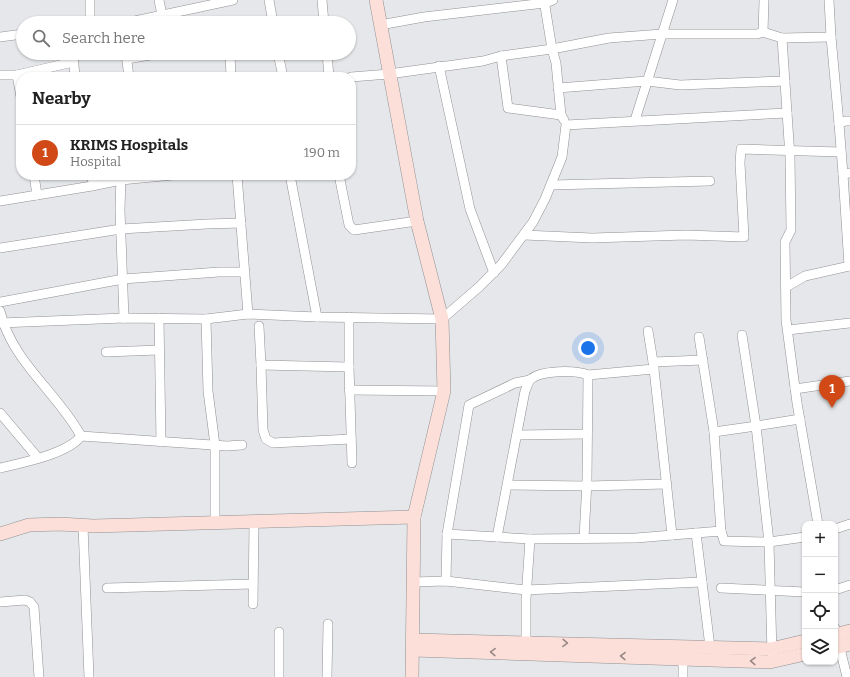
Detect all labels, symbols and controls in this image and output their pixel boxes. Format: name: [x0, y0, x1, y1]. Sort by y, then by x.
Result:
search box: [16, 16, 356, 60]
icon: search: [30, 27, 52, 49]
text: Search here: [62, 29, 145, 47]
text: Nearby: [32, 88, 91, 109]
text: KRIMS Hospitals: [70, 136, 188, 154]
text: 1: [42, 145, 48, 160]
text: 190 m: [304, 145, 340, 160]
text: Hospital: [70, 154, 121, 169]
your location: [578, 338, 598, 358]
pin: 1: [819, 375, 845, 408]
map controls: [802, 521, 838, 665]
button: +: [802, 521, 838, 557]
button: −: [802, 557, 838, 593]
button: locate: [802, 593, 838, 629]
button: layers: [802, 629, 838, 665]
one-way arrow: [562, 639, 568, 647]
one-way arrow: [490, 648, 496, 656]
one-way arrow: [620, 652, 626, 660]
one-way arrow: [750, 657, 756, 665]

